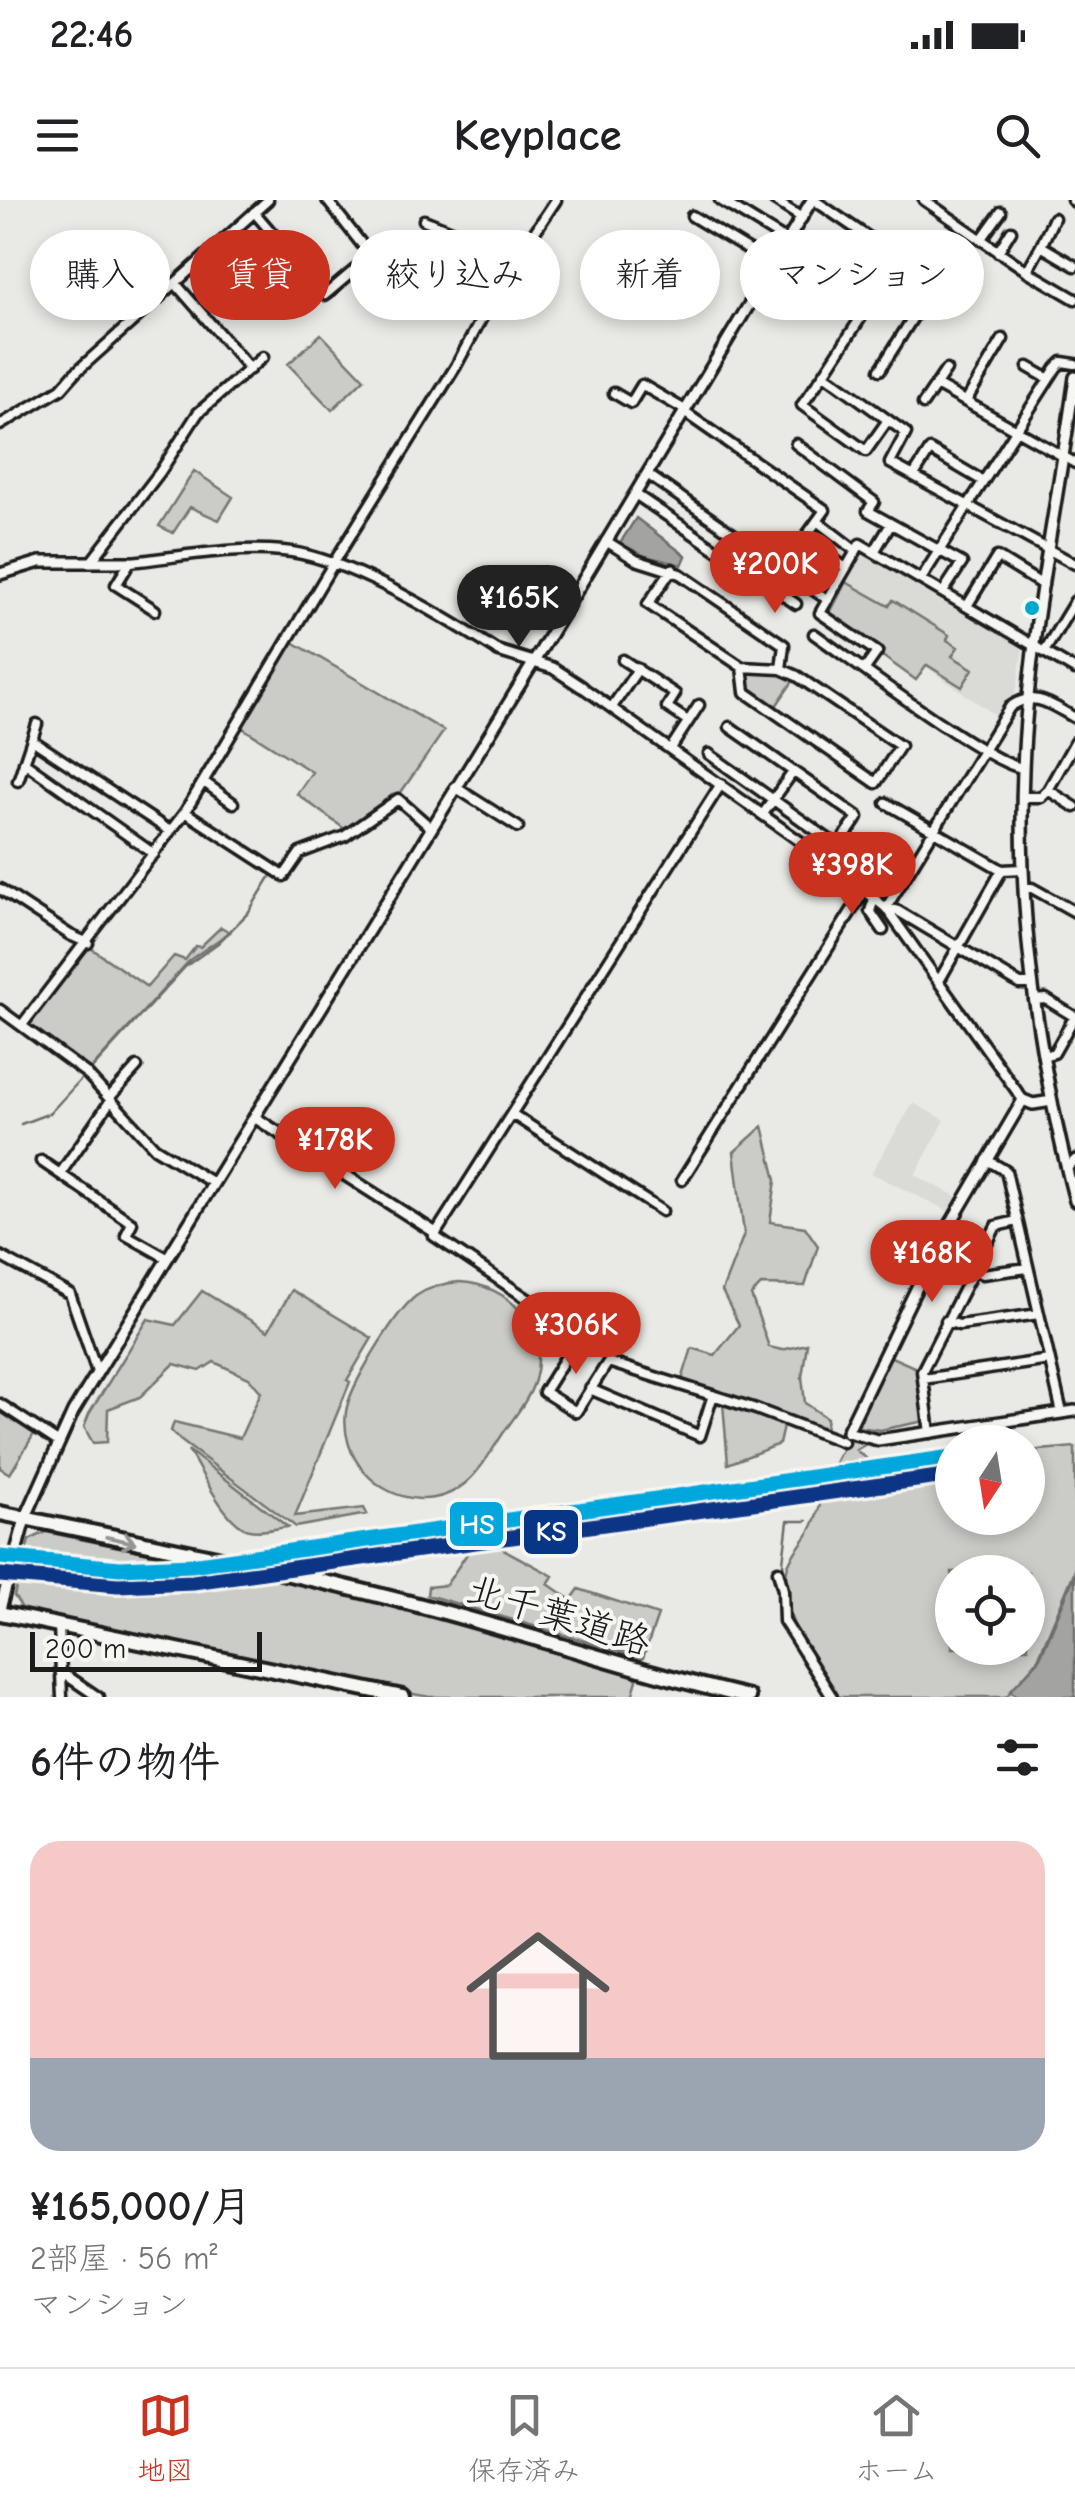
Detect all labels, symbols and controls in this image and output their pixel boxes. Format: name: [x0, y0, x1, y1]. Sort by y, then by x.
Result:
text: 22:46: [50, 13, 133, 57]
icon: menu: [30, 108, 85, 163]
icon: search: [990, 108, 1045, 163]
text: Keyplace: [453, 109, 622, 161]
chip: 購入: [30, 230, 170, 320]
chip: 賃貸: [190, 230, 330, 320]
chip: 絞り込み: [350, 230, 560, 320]
chip: 新着: [580, 230, 720, 320]
chip: マンション: [740, 230, 984, 320]
pin: ¥200K: [705, 531, 845, 616]
text: ¥200K: [732, 545, 818, 582]
pin: ¥165K: [449, 565, 589, 650]
text: ¥165K: [479, 579, 559, 616]
unlabelled marker: [1022, 598, 1042, 618]
pin: ¥398K: [782, 832, 922, 917]
text: ¥398K: [811, 846, 893, 883]
pin: ¥178K: [265, 1107, 405, 1192]
text: ¥178K: [297, 1121, 373, 1158]
pin: ¥168K: [862, 1220, 1002, 1305]
text: ¥168K: [892, 1234, 972, 1271]
pin: ¥306K: [506, 1292, 646, 1377]
text: ¥306K: [534, 1306, 618, 1343]
north arrow: [935, 1425, 1045, 1535]
map controls: [935, 1425, 1045, 1665]
line badge: HS: [448, 1500, 505, 1548]
line badge: KS: [522, 1508, 580, 1556]
text: HS: [459, 1509, 495, 1541]
text: KS: [535, 1516, 567, 1548]
one-way arrow: [104, 1531, 136, 1550]
button: locate: [935, 1555, 1045, 1665]
street label: 北千葉道路: [461, 1567, 656, 1665]
scale bar: [30, 1627, 262, 1672]
text: 200 m: [45, 1633, 126, 1665]
icon: filters: [990, 1730, 1045, 1785]
text: 6件の物件: [30, 1738, 220, 1787]
icon: home: [448, 1906, 628, 2086]
text: ¥165,000/月: [30, 2182, 252, 2231]
text: 2部屋 · 56 m²: [30, 2240, 218, 2277]
text: マンション: [30, 2286, 189, 2323]
tab: 地図: [137, 2388, 193, 2488]
tab: 保存済み: [468, 2388, 580, 2488]
tab: ホーム: [855, 2388, 938, 2488]

